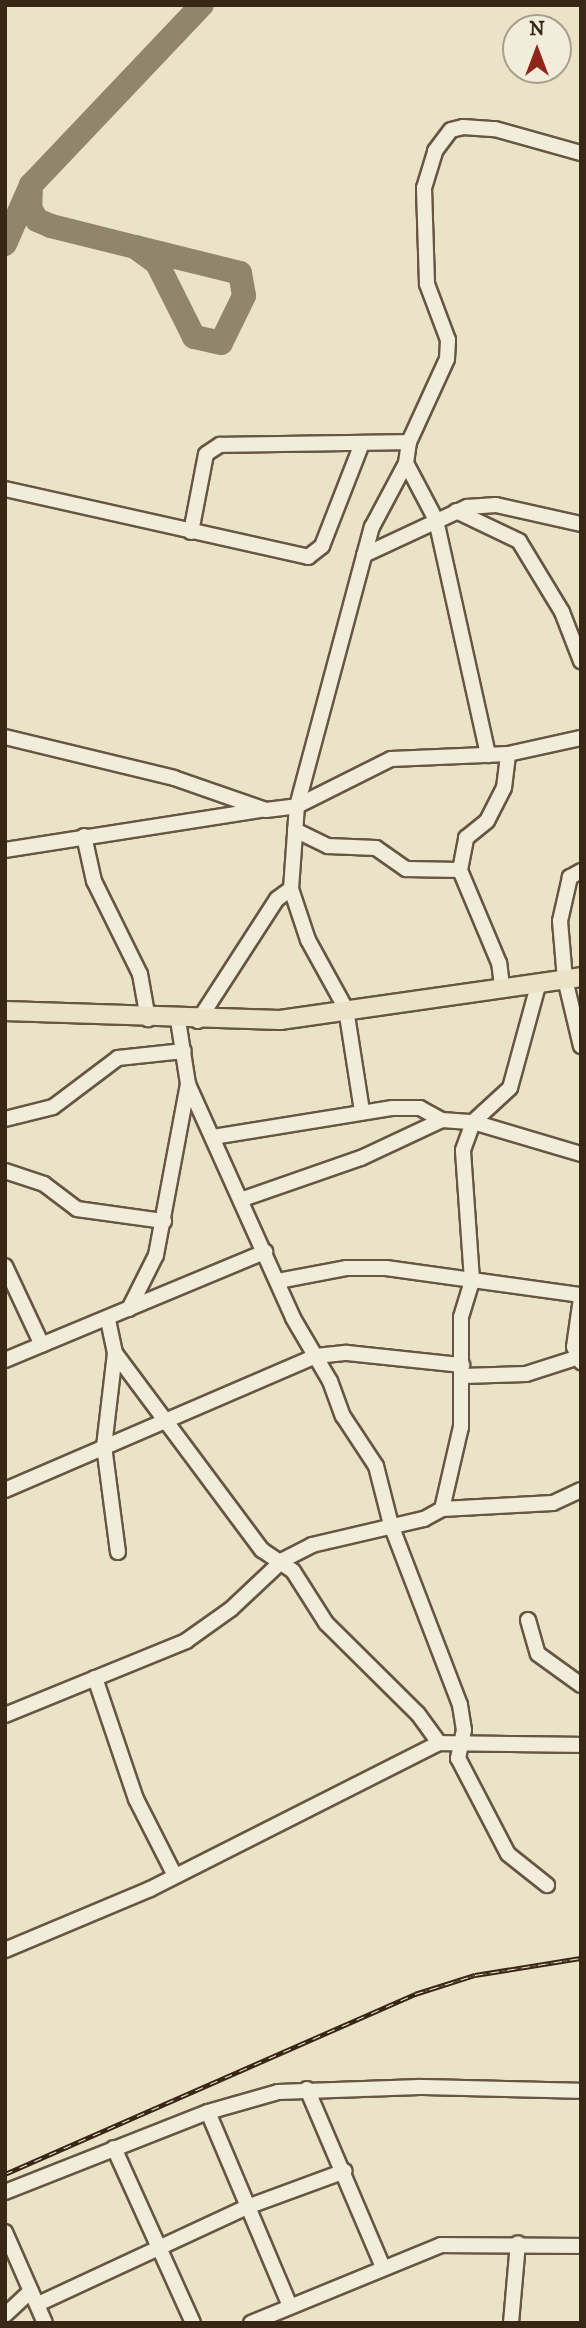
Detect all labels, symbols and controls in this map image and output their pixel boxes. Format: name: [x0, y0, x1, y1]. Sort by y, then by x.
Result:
north arrow: [502, 14, 572, 84]
text: N: [529, 18, 545, 41]

